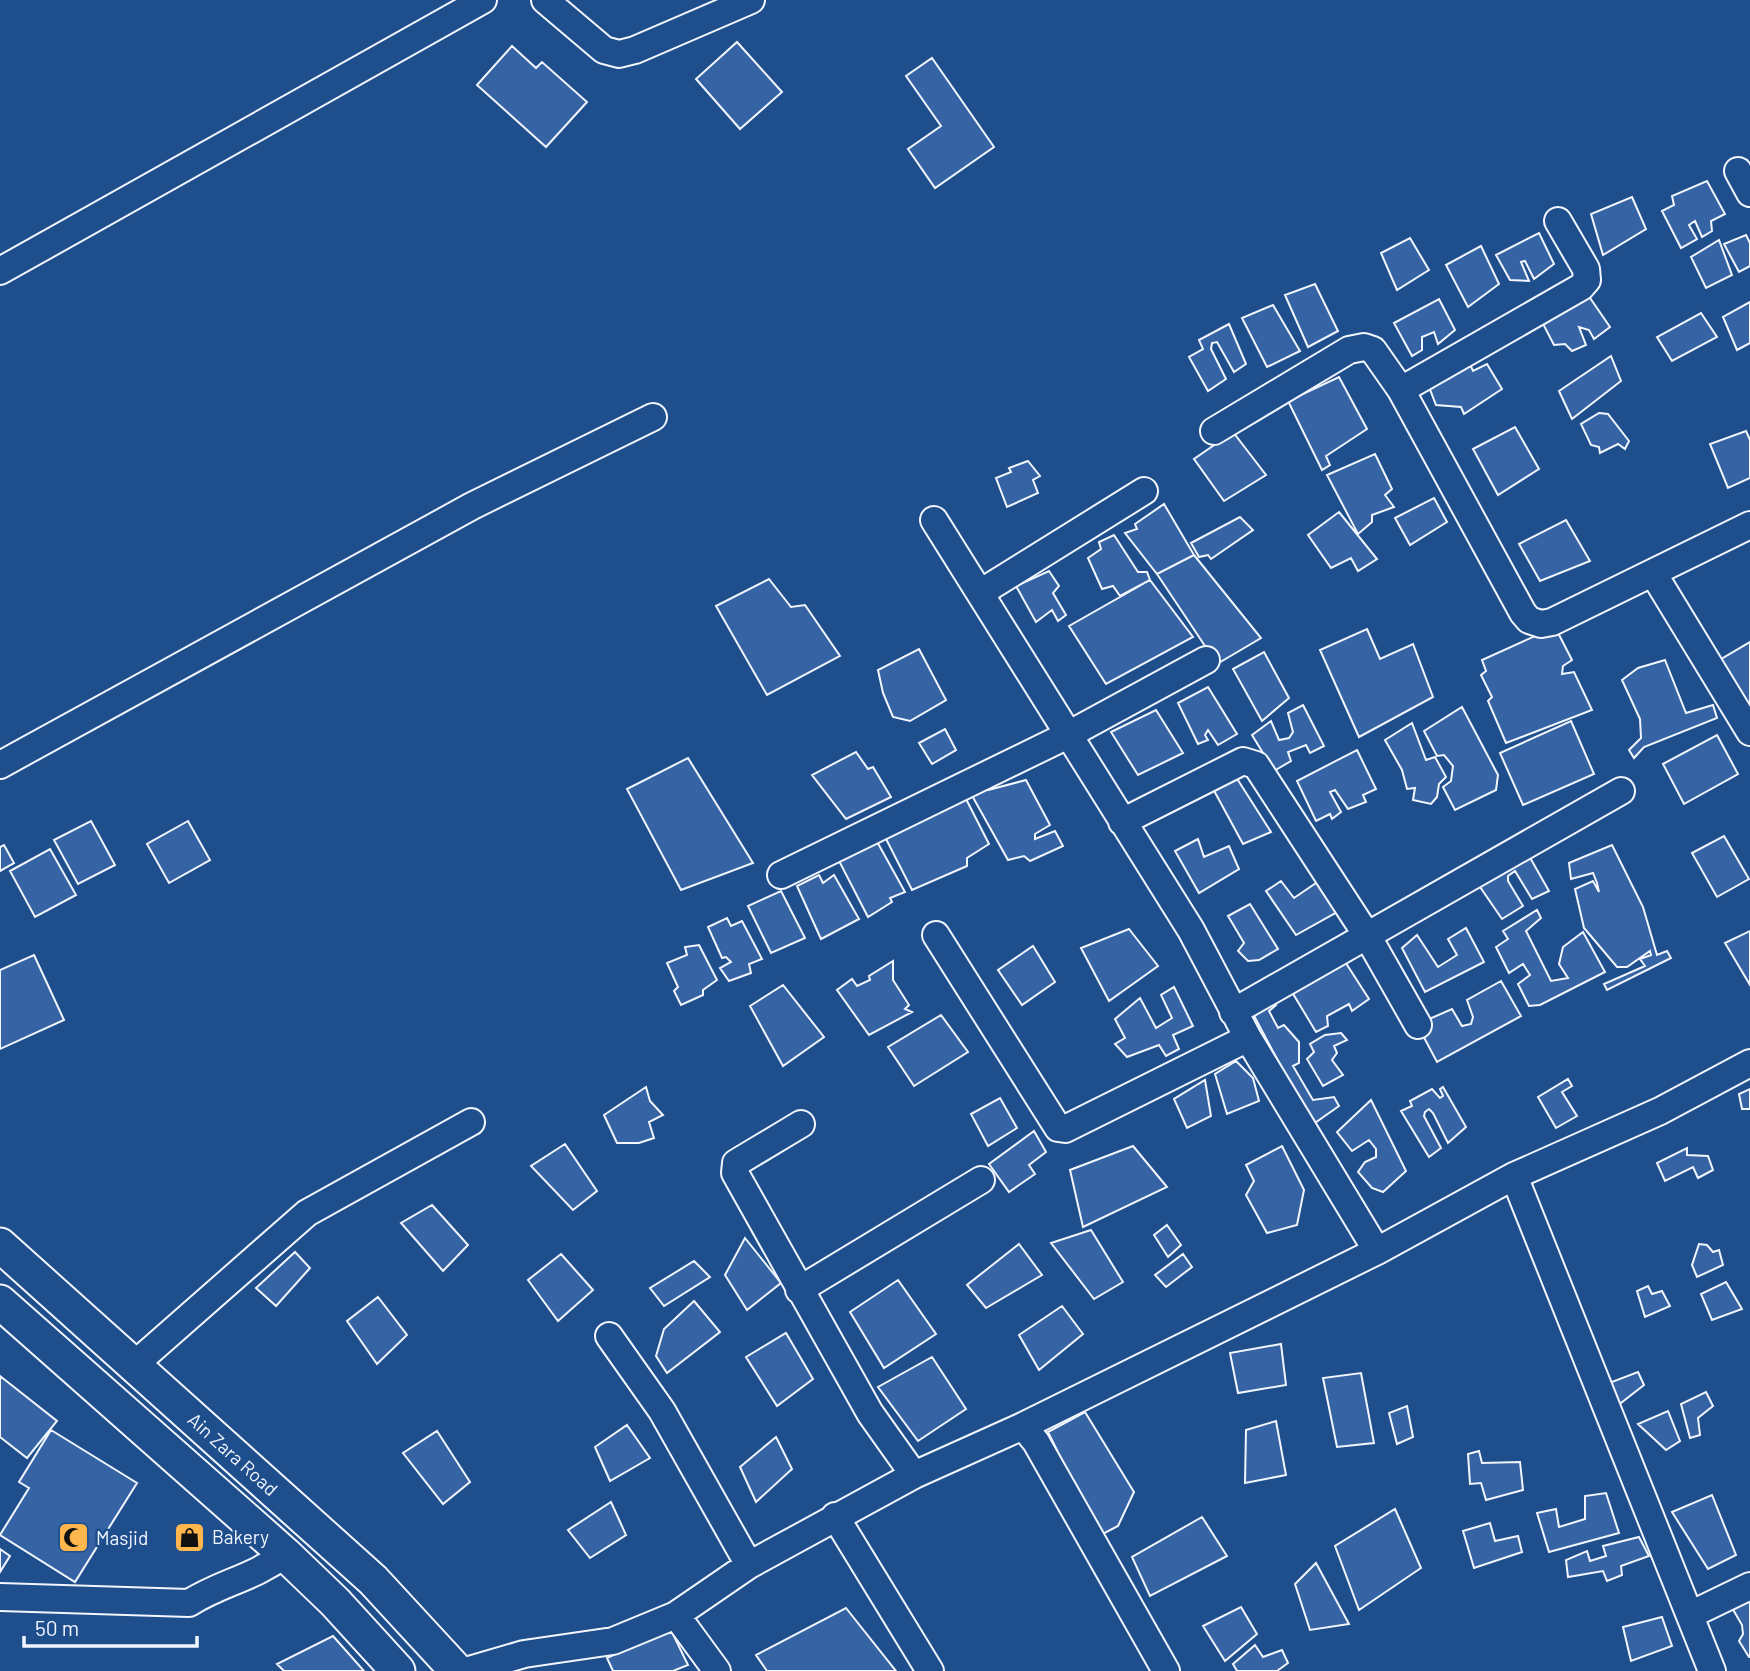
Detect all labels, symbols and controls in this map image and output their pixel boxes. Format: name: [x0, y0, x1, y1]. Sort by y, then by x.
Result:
street label: Ain Zara Road: [183, 1407, 283, 1500]
shop icon: Bakery: [172, 1520, 206, 1554]
mosque icon: Masjid: [56, 1521, 90, 1555]
place label: Bakery: [212, 1525, 269, 1548]
place label: Masjid: [96, 1526, 148, 1549]
scale bar: [24, 1604, 198, 1648]
text: 50 m: [35, 1615, 79, 1640]

